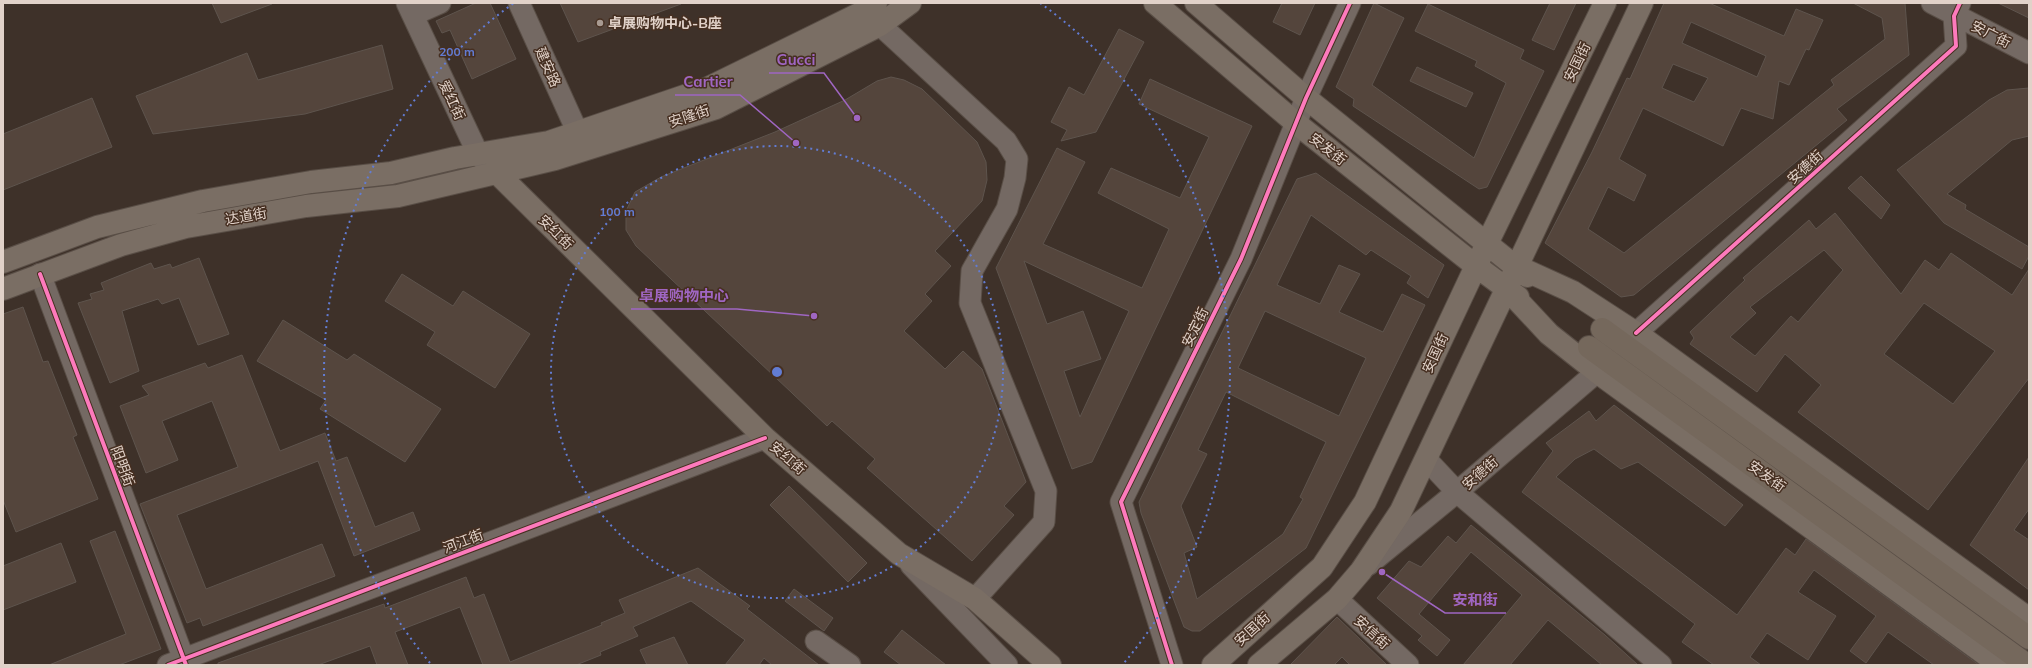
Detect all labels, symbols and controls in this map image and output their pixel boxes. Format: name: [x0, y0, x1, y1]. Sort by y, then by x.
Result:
place label: 卓展购物中心-B座: [608, 14, 722, 32]
street label: 安广街: [1968, 16, 2014, 52]
marker: 卓展购物中心-B座: [595, 18, 605, 28]
street label: 安国街: [1560, 39, 1594, 85]
text: 200 m: [439, 44, 475, 59]
street label: 建安路: [531, 44, 565, 90]
callout: Gucci: [769, 46, 824, 73]
text: Gucci: [777, 50, 815, 69]
callout: Cartier: [675, 68, 740, 95]
text: Cartier: [683, 72, 733, 91]
street label: 爱红街: [435, 77, 469, 123]
street label: 安隆街: [666, 101, 712, 131]
street label: 安发街: [1306, 129, 1350, 169]
street label: 安德街: [1783, 146, 1827, 188]
street label: 达道街: [224, 203, 268, 229]
text: 100 m: [599, 204, 635, 219]
street label: 安红街: [535, 211, 577, 253]
callout: 卓展购物中心: [631, 282, 737, 309]
text: 卓展购物中心: [639, 286, 729, 305]
street label: 安定街: [1178, 304, 1212, 350]
street label: 安国街: [1418, 330, 1452, 376]
centre of rings: [770, 365, 784, 379]
street label: 安红街: [766, 437, 810, 479]
street label: 阳明街: [107, 443, 139, 489]
street label: 安德街: [1458, 452, 1502, 494]
street label: 安发街: [1745, 456, 1789, 496]
street label: 河江街: [440, 525, 486, 557]
callout: 安和街: [1445, 586, 1506, 613]
text: 安和街: [1452, 590, 1498, 609]
street label: 安国街: [1230, 608, 1274, 650]
street label: 安信街: [1350, 611, 1394, 653]

